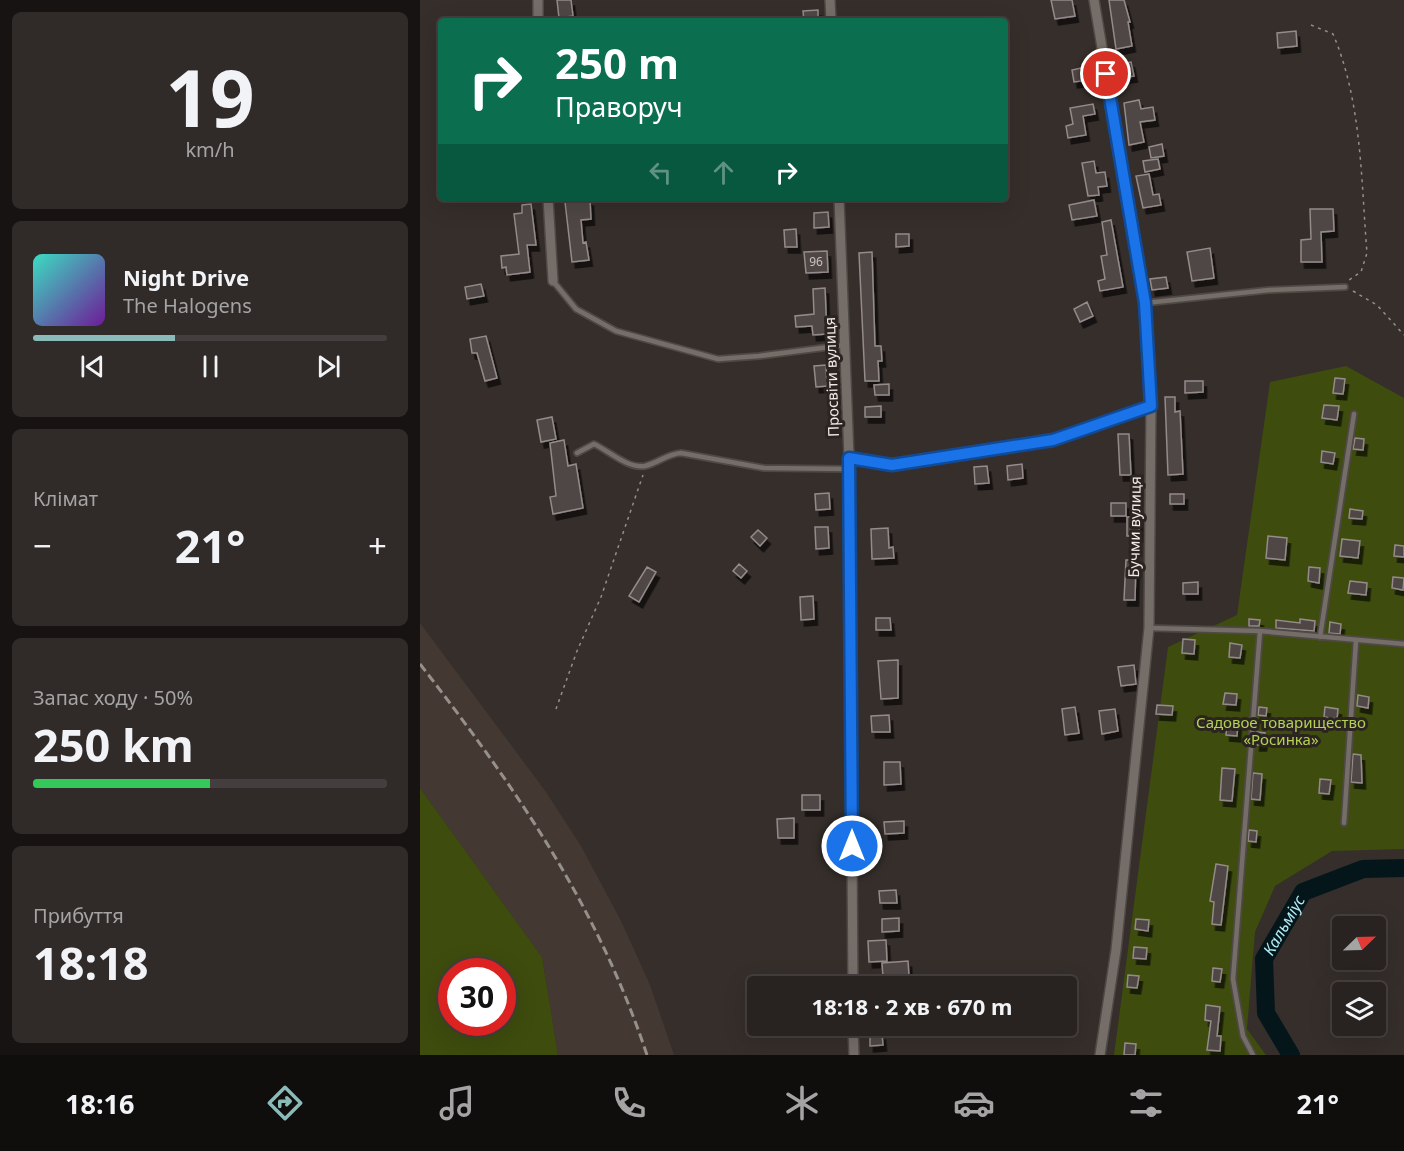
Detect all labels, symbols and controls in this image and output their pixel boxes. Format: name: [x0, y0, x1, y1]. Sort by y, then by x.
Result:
text: 250 m: [555, 34, 679, 91]
icon: right: [456, 42, 534, 120]
text: 19: [165, 44, 255, 150]
pin: [1080, 48, 1131, 99]
icon: arrive: [1089, 57, 1122, 90]
text: Праворуч: [555, 88, 683, 125]
text: km/h: [185, 136, 235, 163]
icon: left: [644, 156, 677, 189]
icon: ahead: [707, 156, 740, 189]
icon: right: [770, 156, 803, 189]
house number: 96: [809, 253, 823, 270]
text: Night Drive: [123, 262, 249, 292]
text: The Halogens: [123, 292, 252, 319]
street label: Просвіти вулиця: [819, 317, 843, 437]
icon: previous: [76, 350, 109, 383]
icon: pause: [194, 350, 227, 383]
icon: next: [312, 350, 345, 383]
street label: Бучми вулиця: [1123, 476, 1145, 578]
text: Клімат: [33, 485, 98, 512]
text: 21°: [175, 515, 245, 576]
text: −: [33, 523, 52, 568]
text: +: [368, 523, 387, 568]
text: Запас ходу · 50%: [33, 684, 193, 711]
park label: Садовое товарищество «Росинка»: [1196, 712, 1366, 749]
text: 250 km: [33, 714, 194, 775]
position arrow: [820, 814, 884, 878]
water label: Кальміус: [1258, 891, 1310, 959]
text: Прибуття: [33, 902, 124, 929]
north arrow: [1332, 916, 1386, 970]
map controls: [1332, 916, 1386, 1036]
text: 18:18: [33, 932, 149, 993]
speed limit sign: 30: [438, 958, 516, 1036]
button: layers: [1332, 982, 1386, 1036]
text: 18:18 · 2 хв · 670 m: [812, 991, 1012, 1021]
icon: directions: [264, 1082, 306, 1124]
icon: music: [436, 1082, 478, 1124]
icon: phone: [608, 1082, 650, 1124]
icon: climate: [781, 1082, 823, 1124]
icon: car: [953, 1082, 995, 1124]
icon: filters: [1125, 1082, 1167, 1124]
text: 18:16: [65, 1085, 134, 1122]
text: 21°: [1297, 1085, 1339, 1122]

